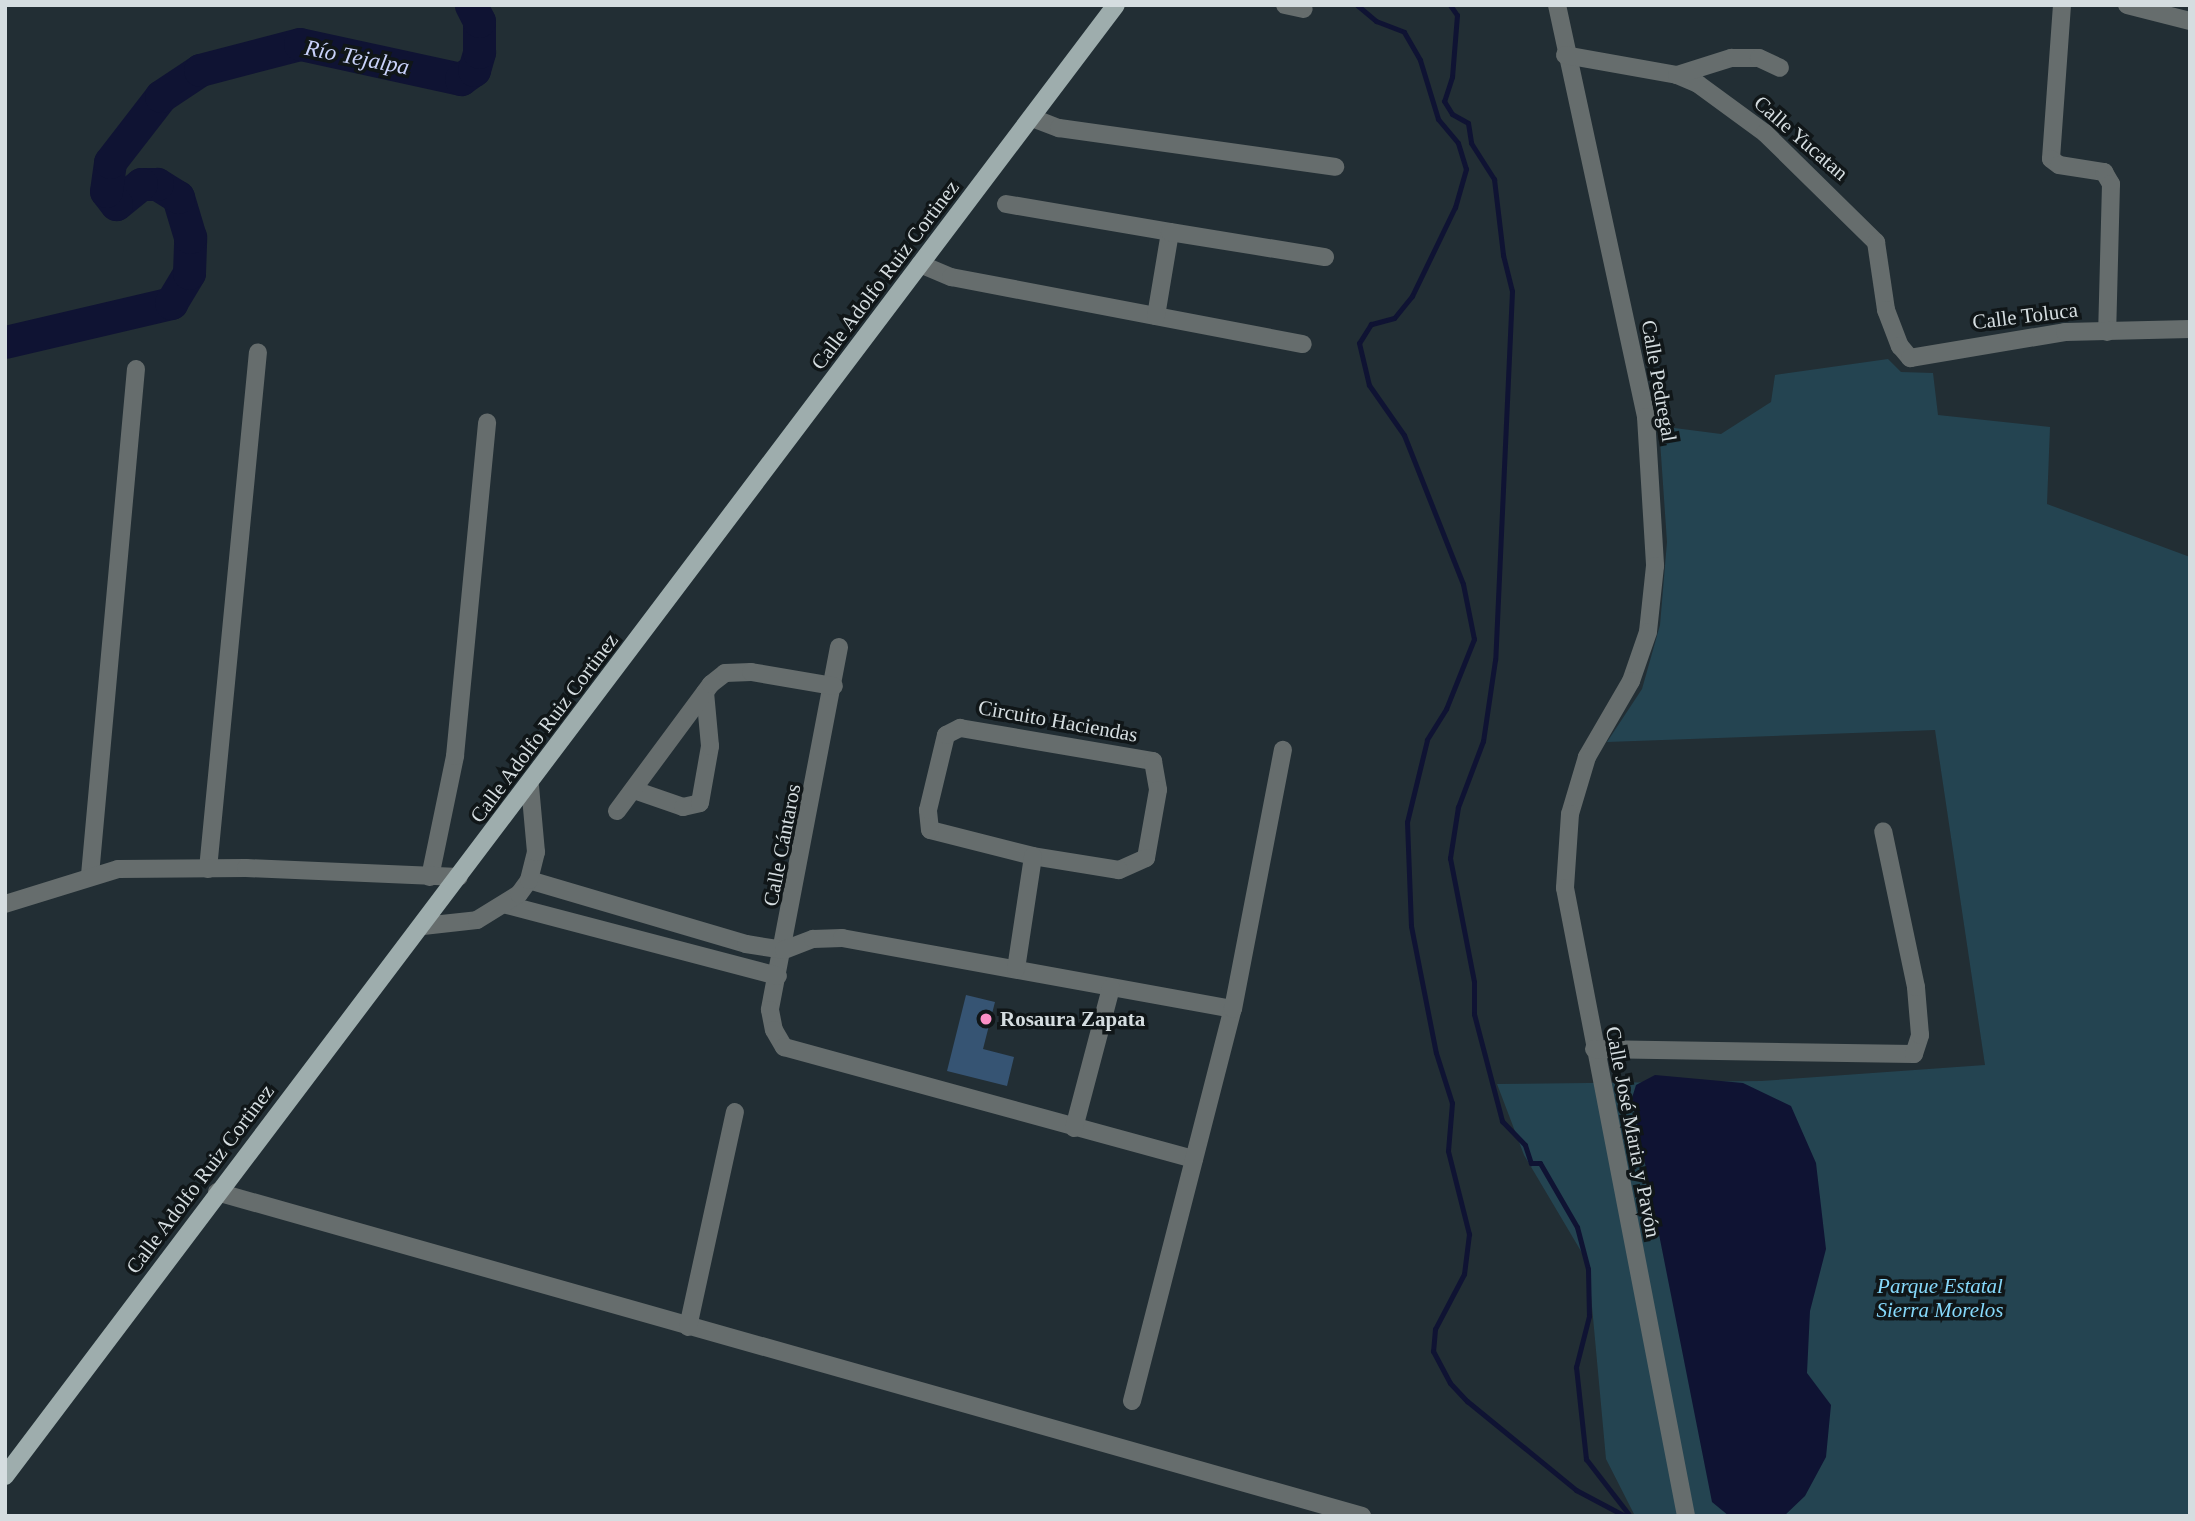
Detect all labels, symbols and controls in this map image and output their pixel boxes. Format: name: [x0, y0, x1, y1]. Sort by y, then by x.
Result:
water label: Río Tejalpa: [302, 34, 412, 82]
street label: Calle Yucatan: [1749, 90, 1853, 186]
street label: Calle Adolfo Ruiz Cortinez: [805, 175, 965, 375]
street label: Calle Toluca: [1971, 297, 2079, 335]
street label: Calle Pedregal: [1636, 318, 1682, 444]
street label: Calle Adolfo Ruiz Cortinez: [464, 628, 624, 828]
street label: Circuito Haciendas: [976, 695, 1140, 747]
street label: Calle Cántaros: [758, 782, 806, 908]
place label: Rosaura Zapata: [1000, 1006, 1145, 1032]
marker: Rosaura Zapata: [978, 1011, 994, 1027]
street label: Calle José Maria y Pavón: [1600, 1024, 1666, 1240]
street label: Calle Adolfo Ruiz Cortinez: [120, 1079, 280, 1279]
park label: Parque Estatal Sierra Morelos: [1877, 1273, 2003, 1323]

